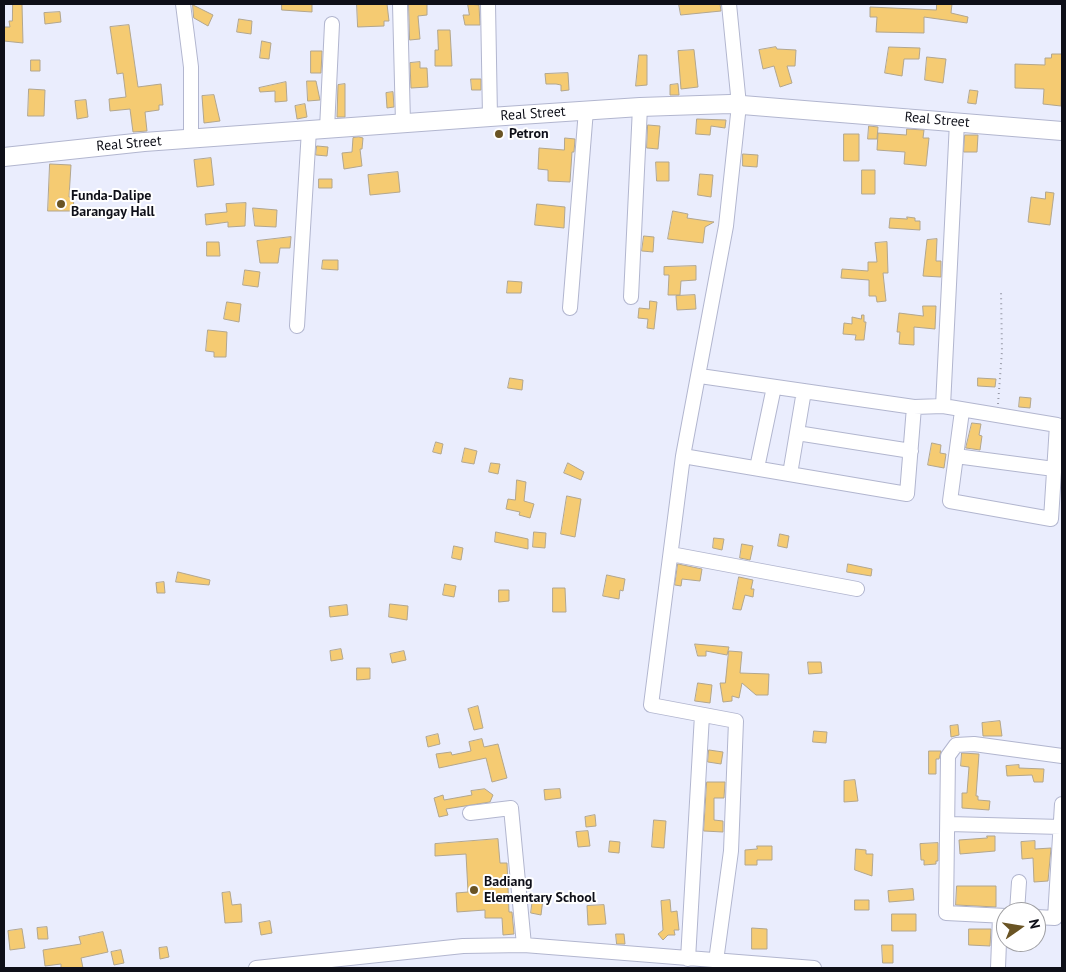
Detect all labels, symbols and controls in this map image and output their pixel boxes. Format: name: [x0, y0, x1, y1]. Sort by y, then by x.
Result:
street label: Real Street: [500, 103, 566, 125]
street label: Real Street: [904, 109, 970, 131]
place label: Petron: [509, 126, 549, 142]
marker: Petron: [493, 128, 505, 140]
street label: Real Street: [96, 133, 162, 155]
place label: Funda-Dalipe Barangay Hall: [71, 188, 155, 220]
marker: Funda-Dalipe Barangay Hall: [55, 198, 67, 210]
place label: Badiang Elementary School: [484, 874, 596, 906]
marker: Badiang Elementary School: [468, 884, 480, 896]
north arrow: [996, 902, 1046, 952]
text: N: [1025, 917, 1044, 930]

